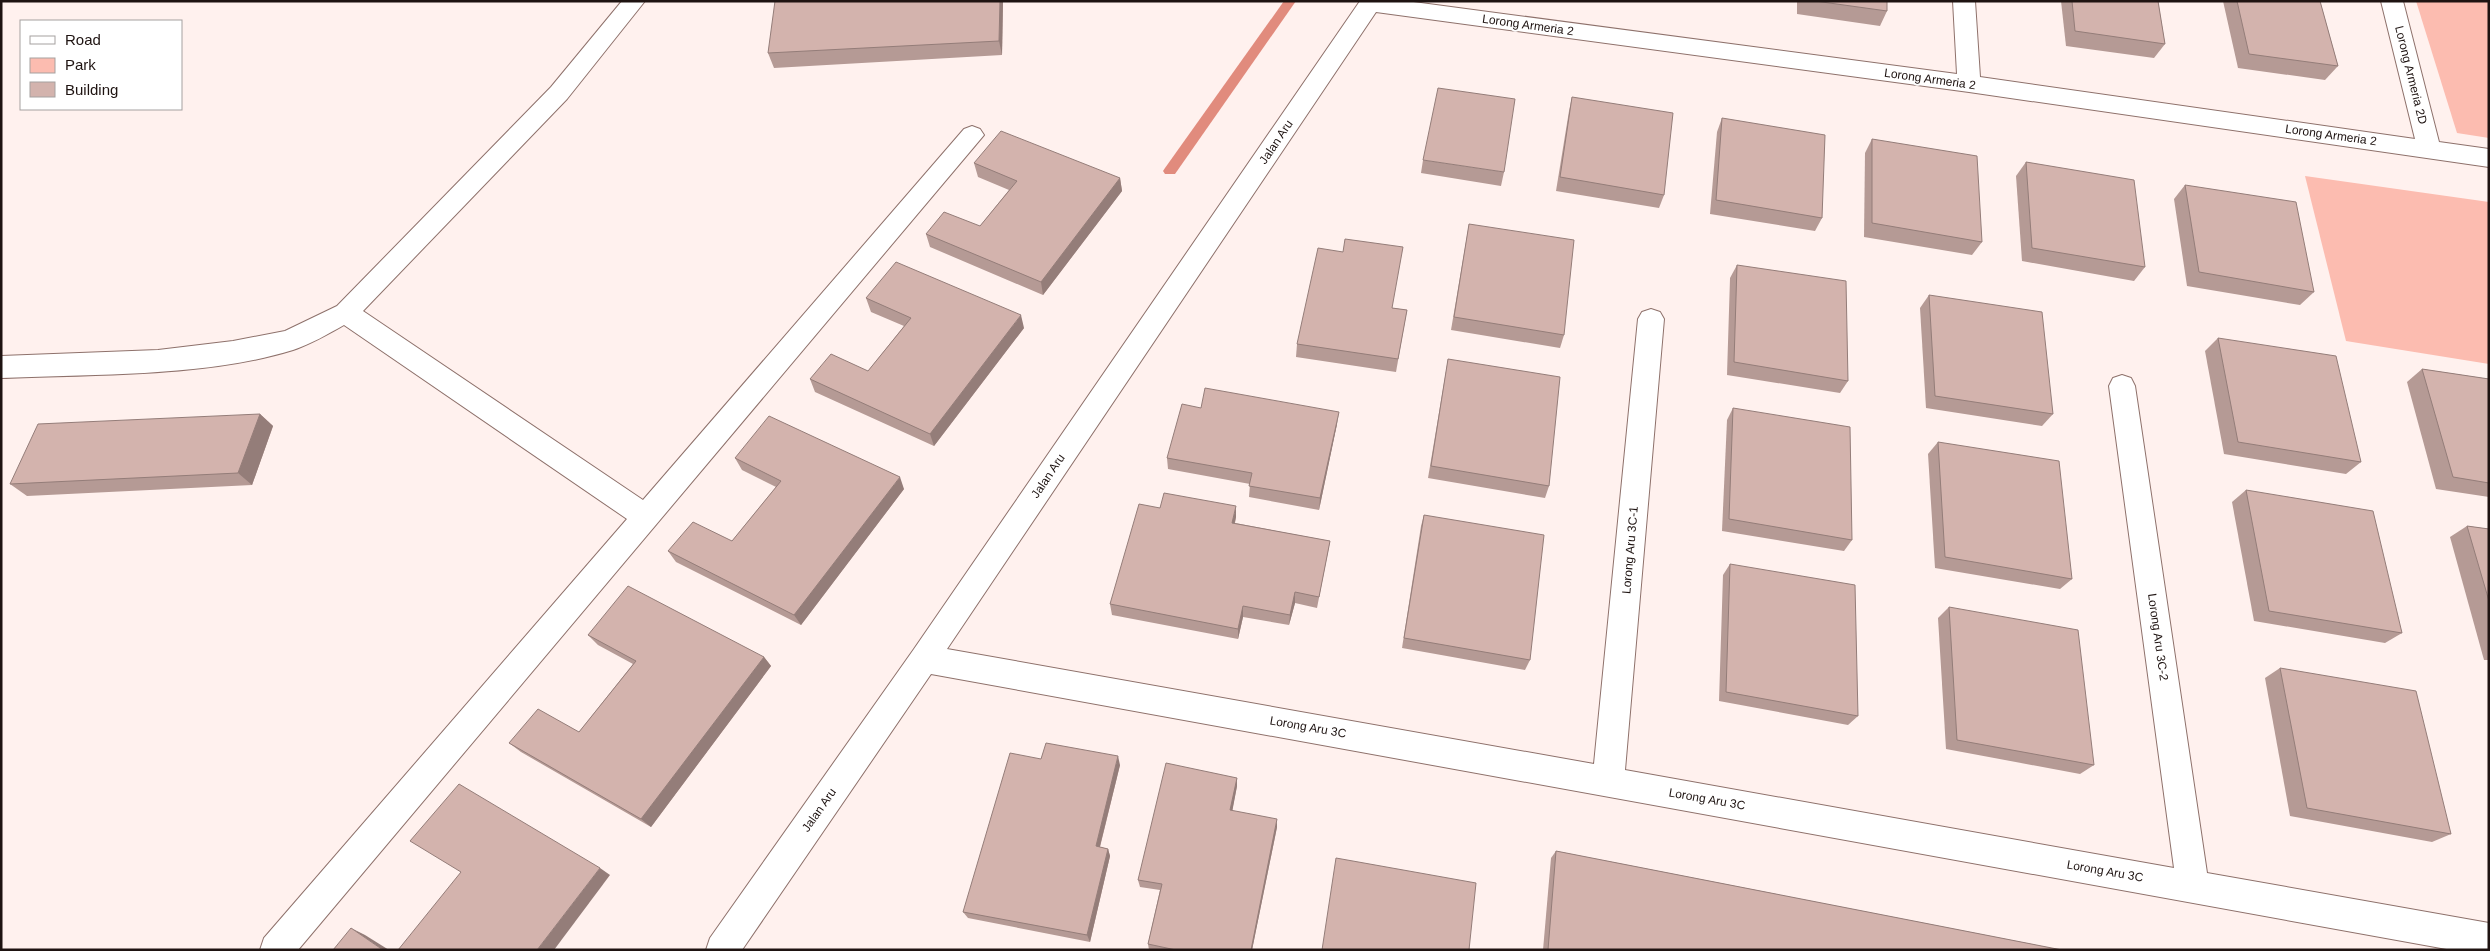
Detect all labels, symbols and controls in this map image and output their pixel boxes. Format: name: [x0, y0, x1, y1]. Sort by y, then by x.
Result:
street label: Lorong Armeria 2: [1481, 12, 1575, 38]
legend: [20, 20, 182, 110]
street label: Lorong Armeria 2D: [2392, 24, 2430, 126]
text: Road: [65, 31, 101, 48]
text: Park: [65, 56, 96, 73]
street label: Lorong Armeria 2: [1883, 66, 1977, 92]
text: Building: [65, 81, 118, 98]
street label: Jalan Aru: [1256, 117, 1296, 167]
street label: Lorong Armeria 2: [2284, 122, 2378, 148]
street label: Jalan Aru: [1028, 451, 1068, 501]
street label: Lorong Aru 3C-1: [1619, 505, 1641, 594]
street label: Lorong Aru 3C-2: [2145, 592, 2171, 682]
street label: Lorong Aru 3C: [1269, 713, 1348, 741]
street label: Jalan Aru: [799, 785, 839, 835]
street label: Lorong Aru 3C: [1668, 785, 1747, 813]
street label: Lorong Aru 3C: [2066, 857, 2145, 885]

